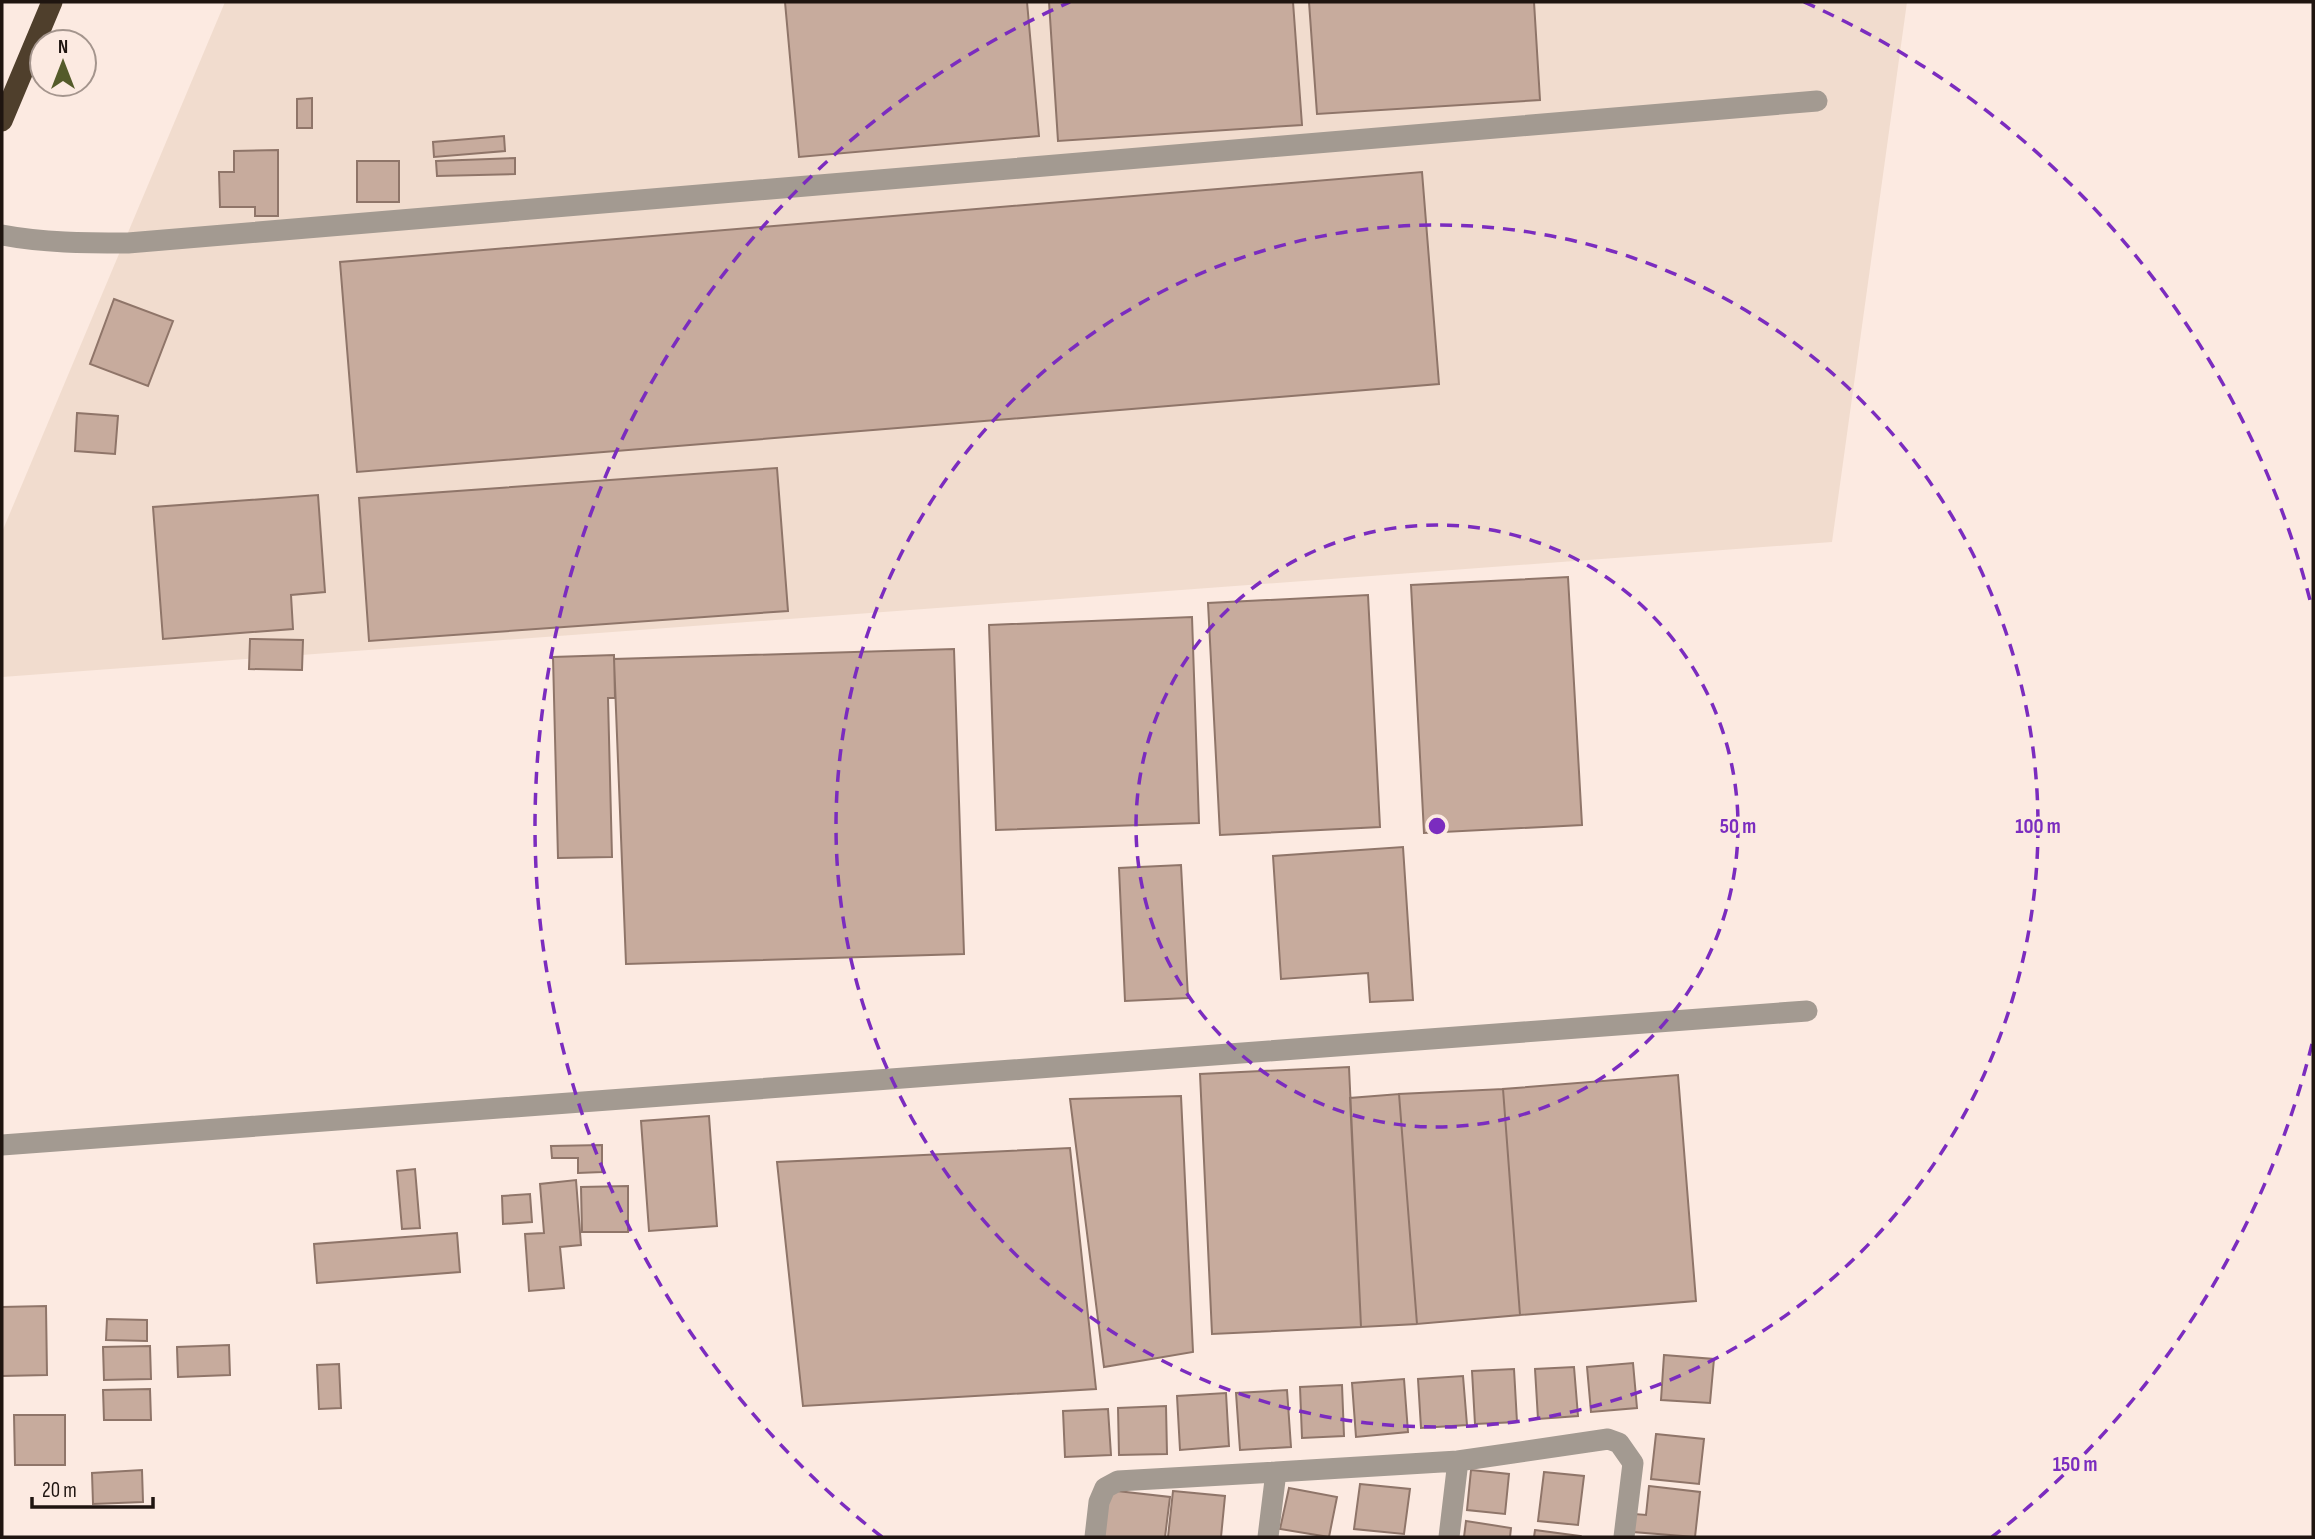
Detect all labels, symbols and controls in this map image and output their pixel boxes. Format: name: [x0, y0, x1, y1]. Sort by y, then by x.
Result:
north arrow: [28, 28, 98, 98]
text: N: [58, 36, 68, 59]
centre of rings: [1425, 814, 1449, 838]
text: 50 m: [1720, 814, 1756, 839]
text: 100 m: [2015, 814, 2061, 839]
text: 150 m: [2053, 1452, 2097, 1477]
scale bar: [32, 1466, 152, 1510]
text: 20 m: [42, 1478, 77, 1503]

